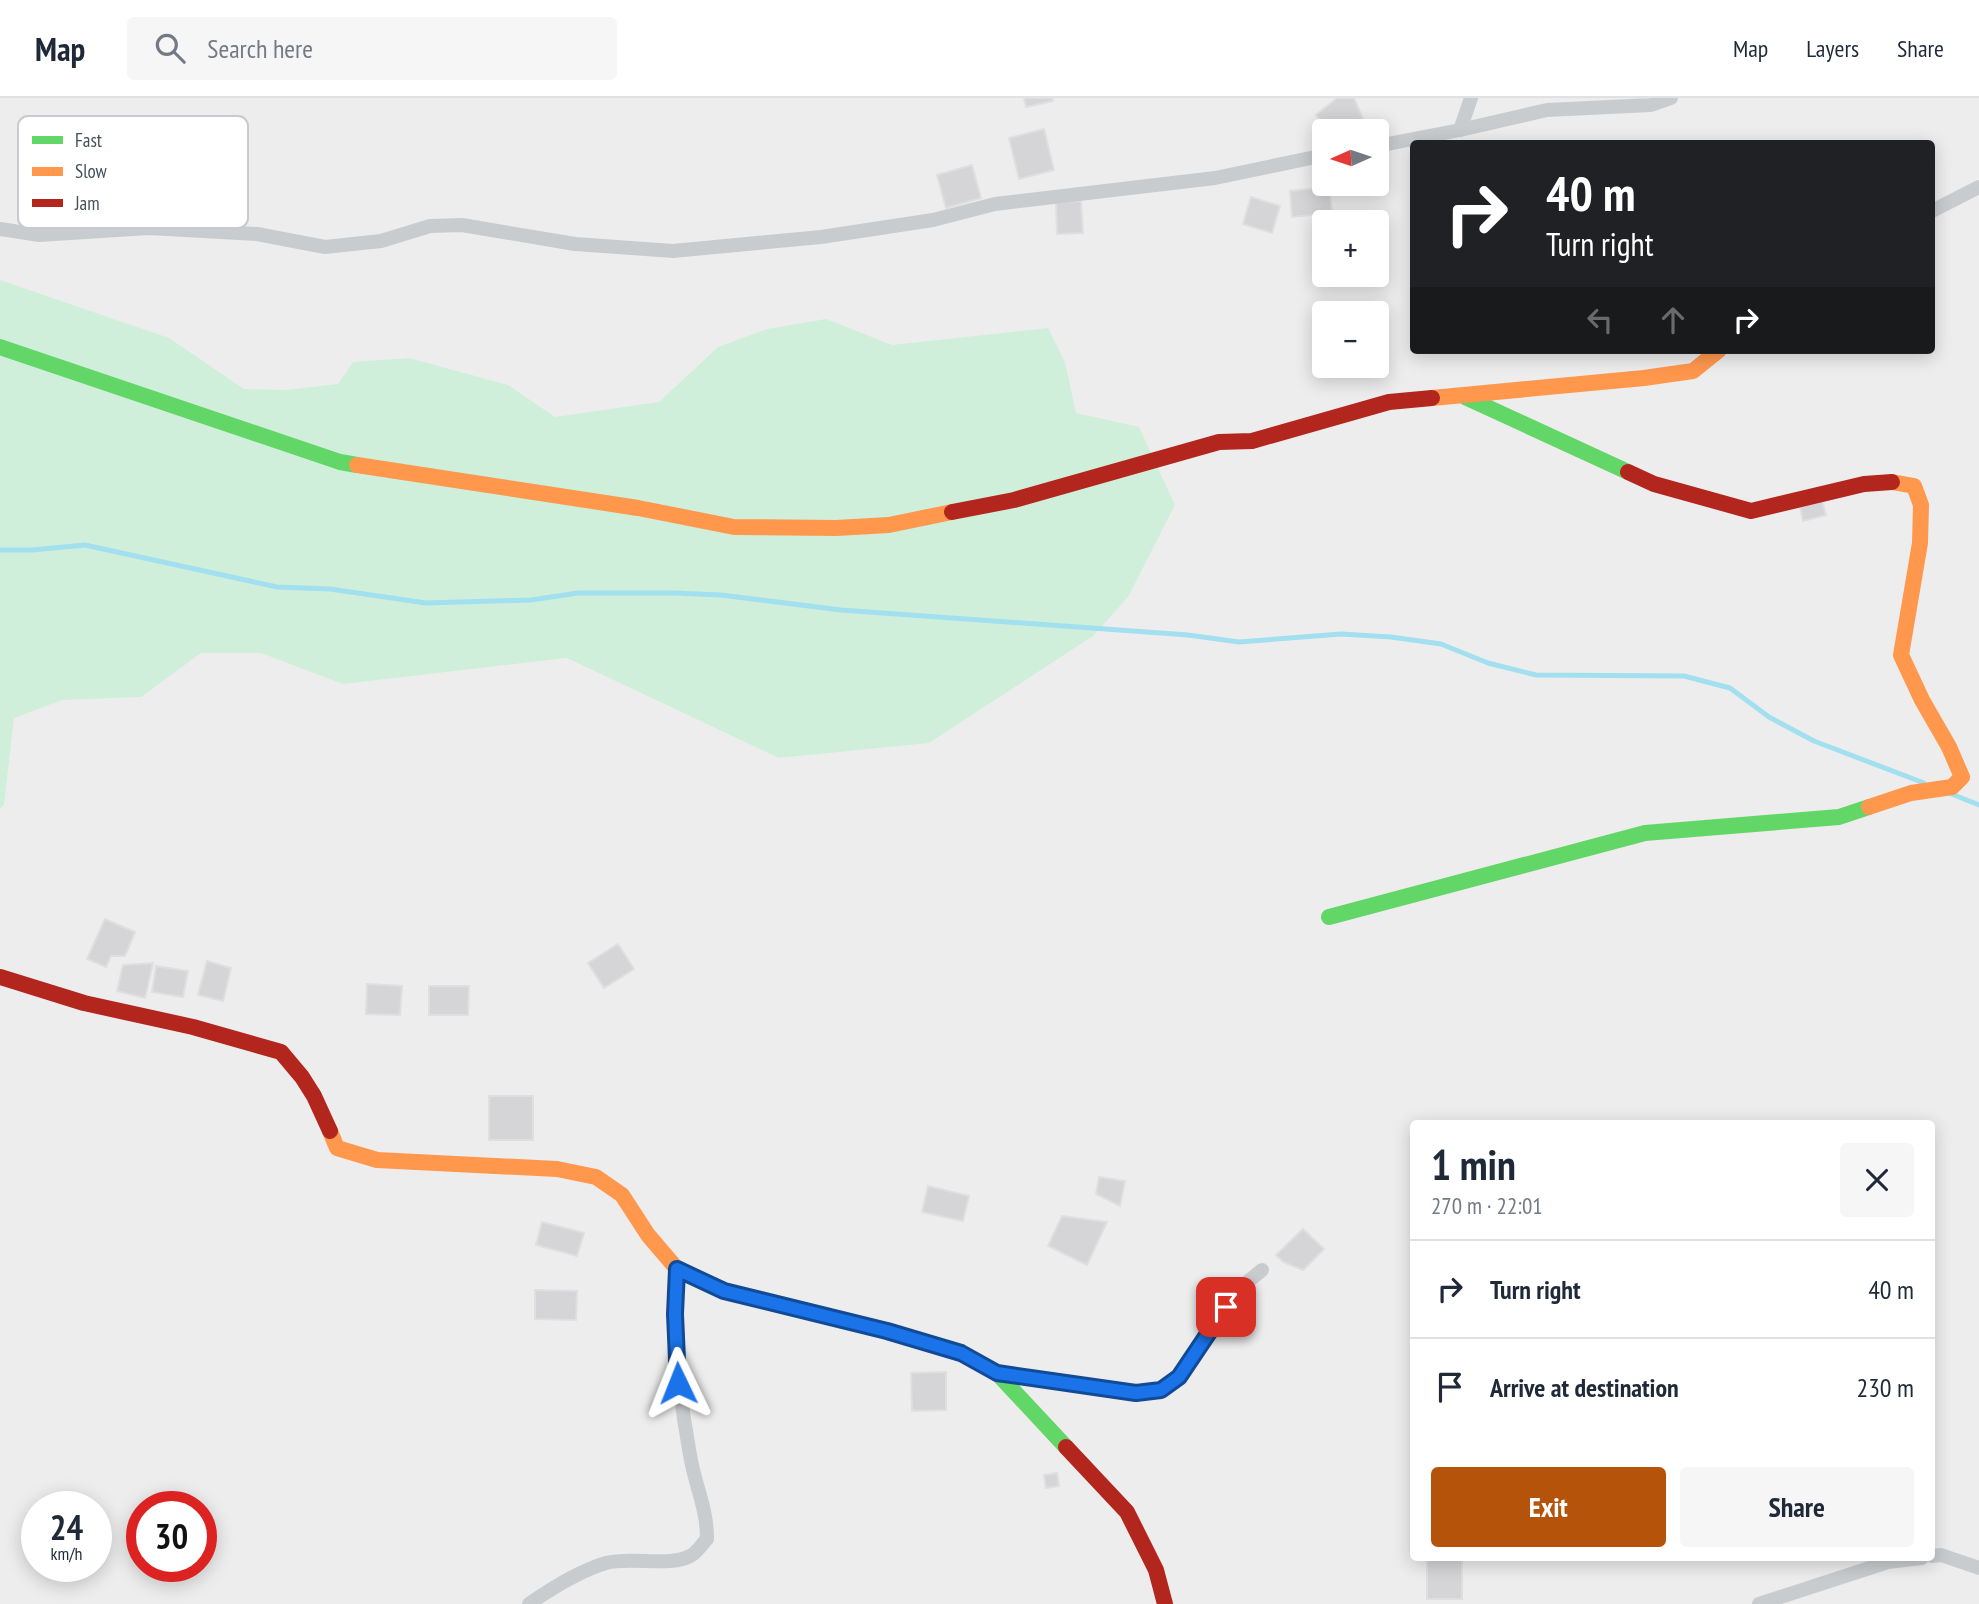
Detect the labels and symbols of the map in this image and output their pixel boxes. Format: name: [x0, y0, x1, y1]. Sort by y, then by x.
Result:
legend: [18, 116, 248, 228]
north arrow: [1312, 119, 1390, 196]
text: Fast: [75, 128, 103, 152]
text: Slow: [75, 159, 108, 183]
text: Jam: [74, 191, 100, 215]
pin: [1196, 1277, 1256, 1337]
position arrow: [641, 1346, 715, 1420]
speed limit sign: 30: [126, 1491, 217, 1582]

